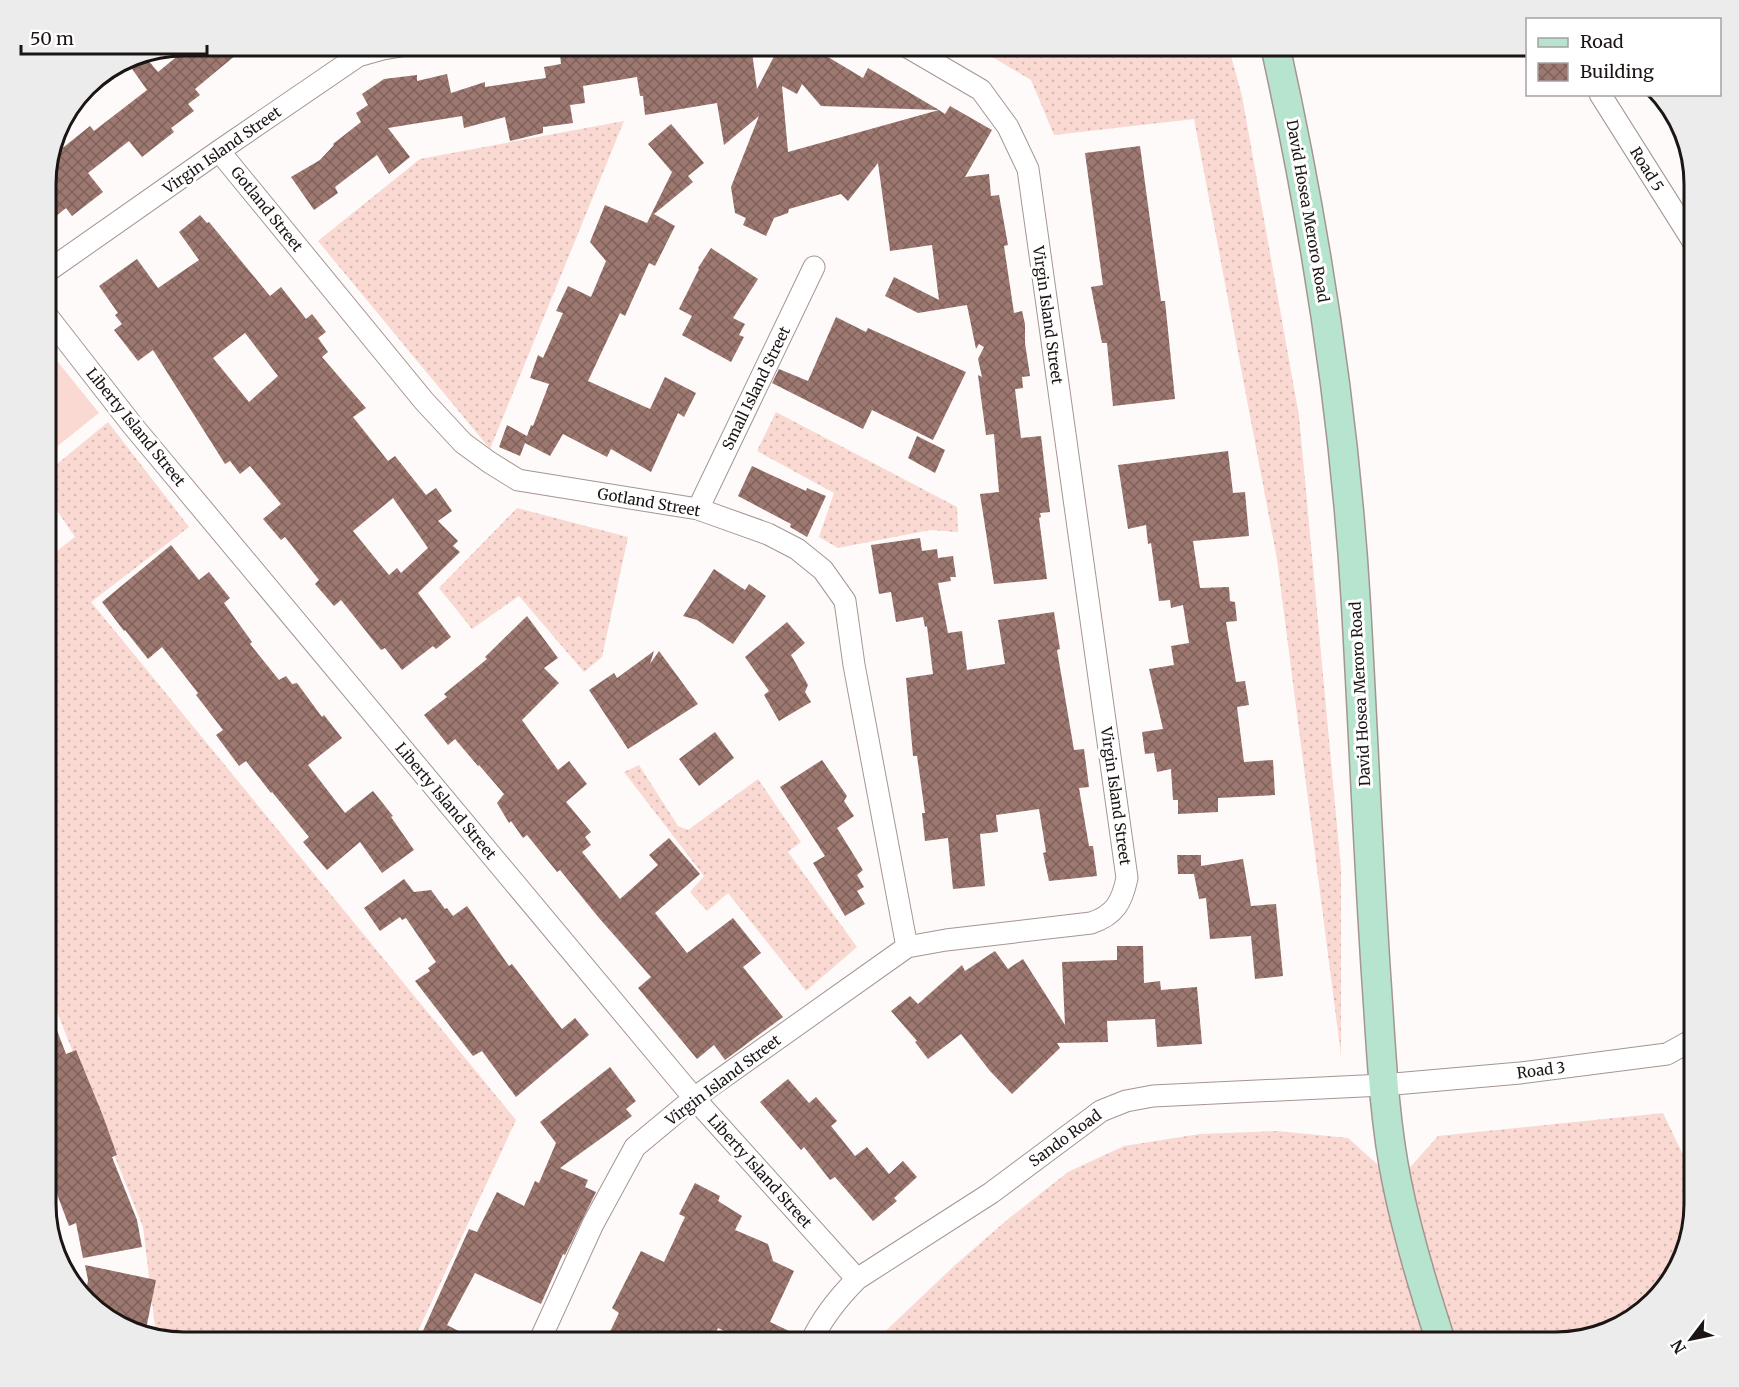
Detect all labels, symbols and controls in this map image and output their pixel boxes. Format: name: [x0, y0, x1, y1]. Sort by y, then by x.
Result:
scale bar: [21, 18, 207, 56]
legend: [1526, 18, 1721, 96]
text: 50 m: [30, 27, 74, 50]
text: Road: [1580, 30, 1624, 53]
text: Building: [1580, 60, 1654, 83]
street label: Virgin Island Street: [159, 102, 285, 198]
street label: David Hosea Meroro Road: [1283, 118, 1333, 304]
street label: Road 5: [1626, 143, 1668, 195]
street label: Gotland Street: [227, 163, 307, 255]
street label: Virgin Island Street: [1029, 244, 1067, 386]
street label: Small Island Street: [718, 323, 794, 453]
street label: Liberty Island Street: [82, 364, 190, 490]
street label: Gotland Street: [596, 484, 702, 520]
street label: David Hosea Meroro Road: [1346, 601, 1374, 787]
street label: Virgin Island Street: [1097, 725, 1135, 867]
street label: Liberty Island Street: [392, 739, 501, 863]
street label: Virgin Island Street: [661, 1030, 785, 1130]
street label: Road 3: [1516, 1058, 1566, 1082]
street label: Sando Road: [1025, 1105, 1105, 1171]
street label: Liberty Island Street: [704, 1110, 816, 1232]
north arrow: [1661, 1309, 1721, 1369]
text: N: [1666, 1336, 1690, 1358]

